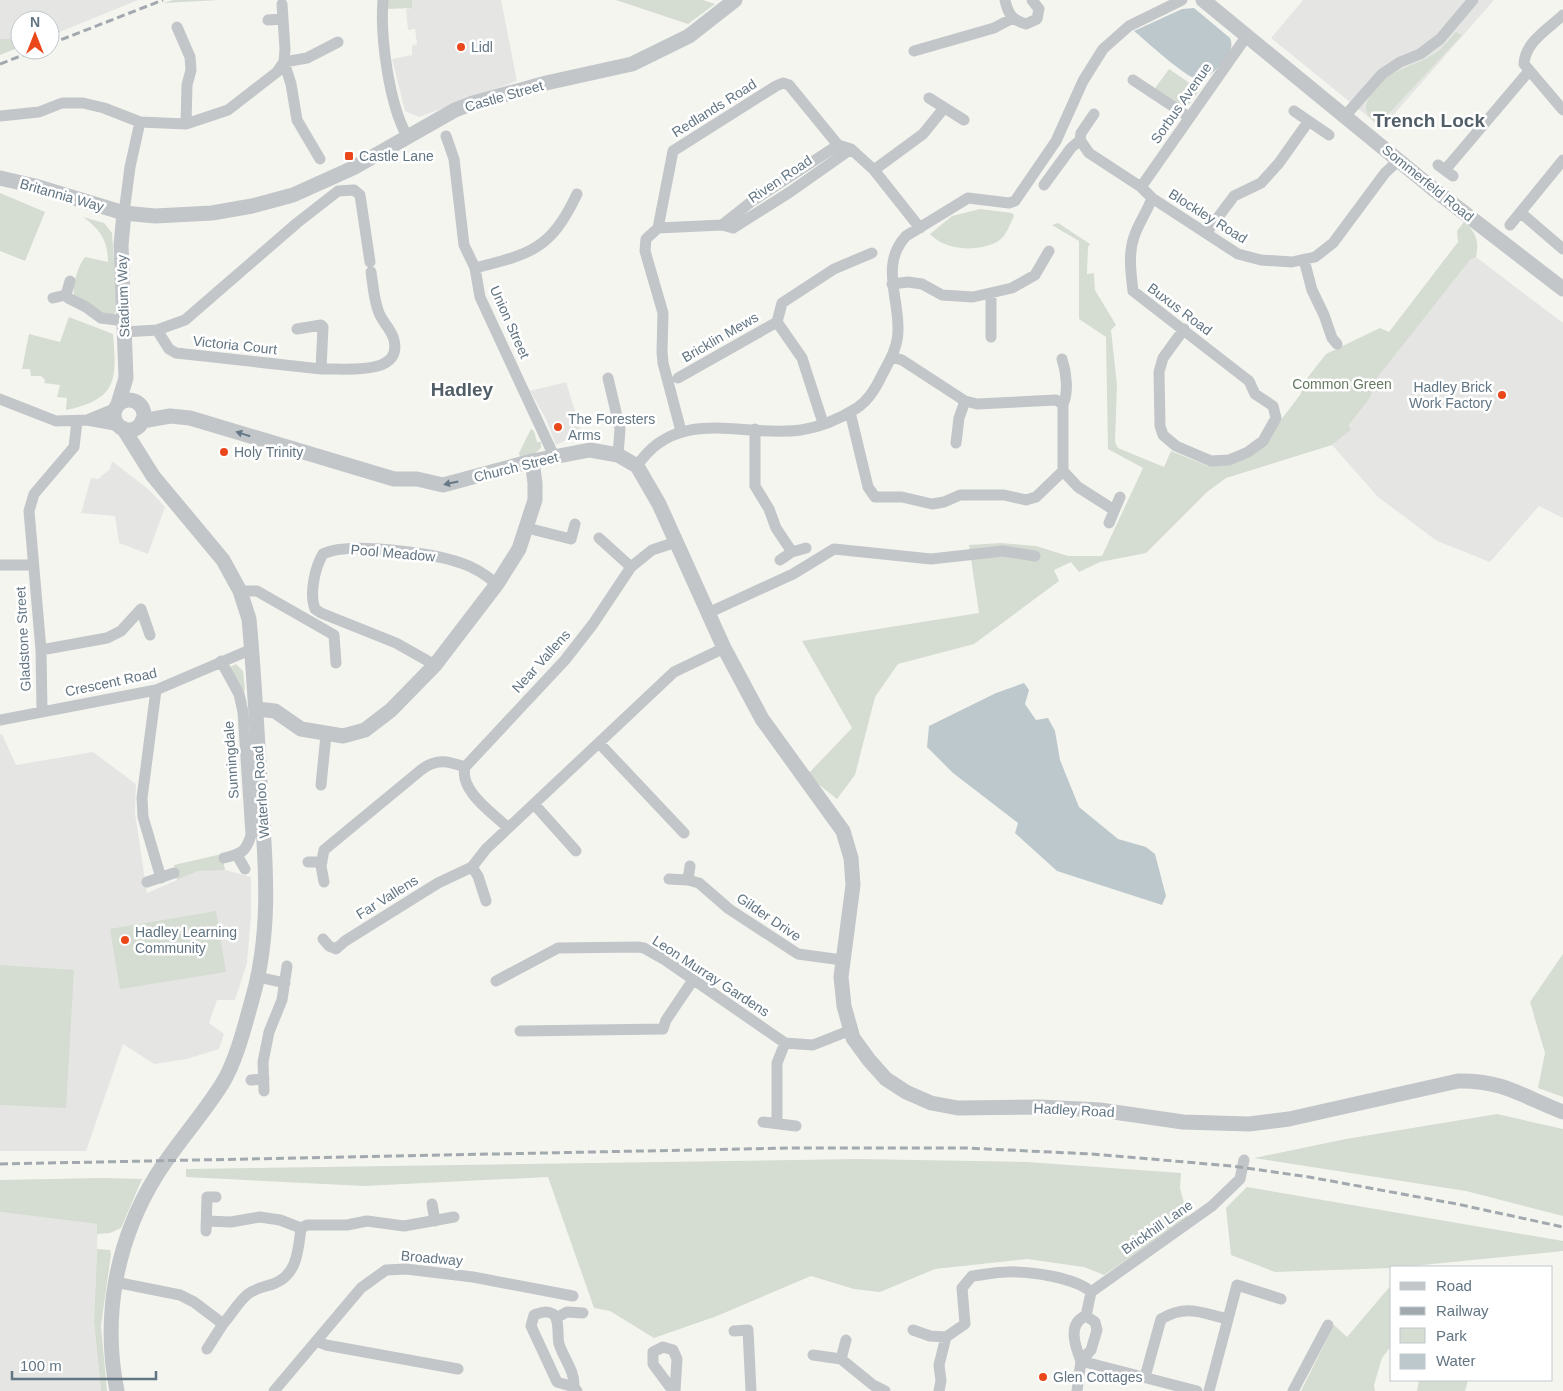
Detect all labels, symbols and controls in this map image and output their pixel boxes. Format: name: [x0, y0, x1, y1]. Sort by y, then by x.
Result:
north arrow: [10, 10, 60, 60]
text: N: [30, 14, 40, 30]
place label: Lidl: [471, 39, 493, 55]
marker: Lidl: [455, 41, 467, 53]
street label: Sorbus Avenue: [1147, 59, 1215, 146]
street label: Redlands Road: [669, 76, 759, 140]
street label: Castle Street: [463, 77, 545, 115]
district label: Trench Lock: [1373, 110, 1485, 131]
street label: Sommerfeld Road: [1379, 141, 1477, 225]
place label: Castle Lane: [359, 148, 434, 164]
marker: Castle Lane: [343, 150, 355, 162]
street label: Riven Road: [745, 152, 815, 206]
street label: Britannia Way: [18, 175, 106, 215]
street label: Blockley Road: [1166, 186, 1250, 246]
street label: Stadium Way: [114, 254, 132, 338]
street label: Buxus Road: [1145, 280, 1215, 338]
street label: Union Street: [487, 283, 533, 361]
street label: Bricklin Mews: [679, 309, 761, 365]
street label: Victoria Court: [192, 333, 278, 357]
park label: Common Green: [1292, 376, 1392, 392]
district label: Hadley: [431, 379, 494, 400]
place label: Hadley Brick Work Factory: [1409, 379, 1493, 411]
marker: Hadley Brick Work Factory: [1496, 389, 1508, 401]
place label: The Foresters Arms: [568, 411, 655, 443]
marker: The Foresters Arms: [552, 421, 564, 433]
one-way arrow: [236, 429, 251, 437]
place label: Holy Trinity: [234, 444, 303, 460]
marker: Holy Trinity: [218, 446, 230, 458]
street label: Church Street: [472, 449, 560, 485]
one-way arrow: [443, 479, 459, 487]
street label: Pool Meadow: [350, 541, 437, 565]
street label: Gladstone Street: [12, 586, 34, 692]
street label: Near Vallens: [509, 626, 573, 696]
street label: Crescent Road: [64, 664, 158, 700]
street label: Sunningdale: [220, 720, 242, 799]
street label: Waterloo Road: [250, 745, 272, 839]
street label: Far Vallens: [353, 872, 421, 922]
street label: Gilder Drive: [734, 890, 804, 944]
place label: Hadley Learning Community: [135, 924, 237, 956]
street label: Leon Murray Gardens: [650, 932, 772, 1020]
marker: Hadley Learning Community: [119, 934, 131, 946]
street label: Hadley Road: [1033, 1100, 1115, 1120]
street label: Brickhill Lane: [1118, 1196, 1196, 1257]
street label: Broadway: [400, 1247, 464, 1269]
legend: [1390, 1266, 1553, 1381]
text: Road: [1436, 1277, 1472, 1294]
text: Railway: [1436, 1302, 1489, 1319]
text: Park: [1436, 1327, 1467, 1344]
scale bar: [12, 1348, 156, 1380]
text: Water: [1436, 1352, 1475, 1369]
text: 100 m: [20, 1357, 62, 1374]
place label: Glen Cottages: [1053, 1369, 1143, 1385]
marker: Glen Cottages: [1037, 1371, 1049, 1383]

